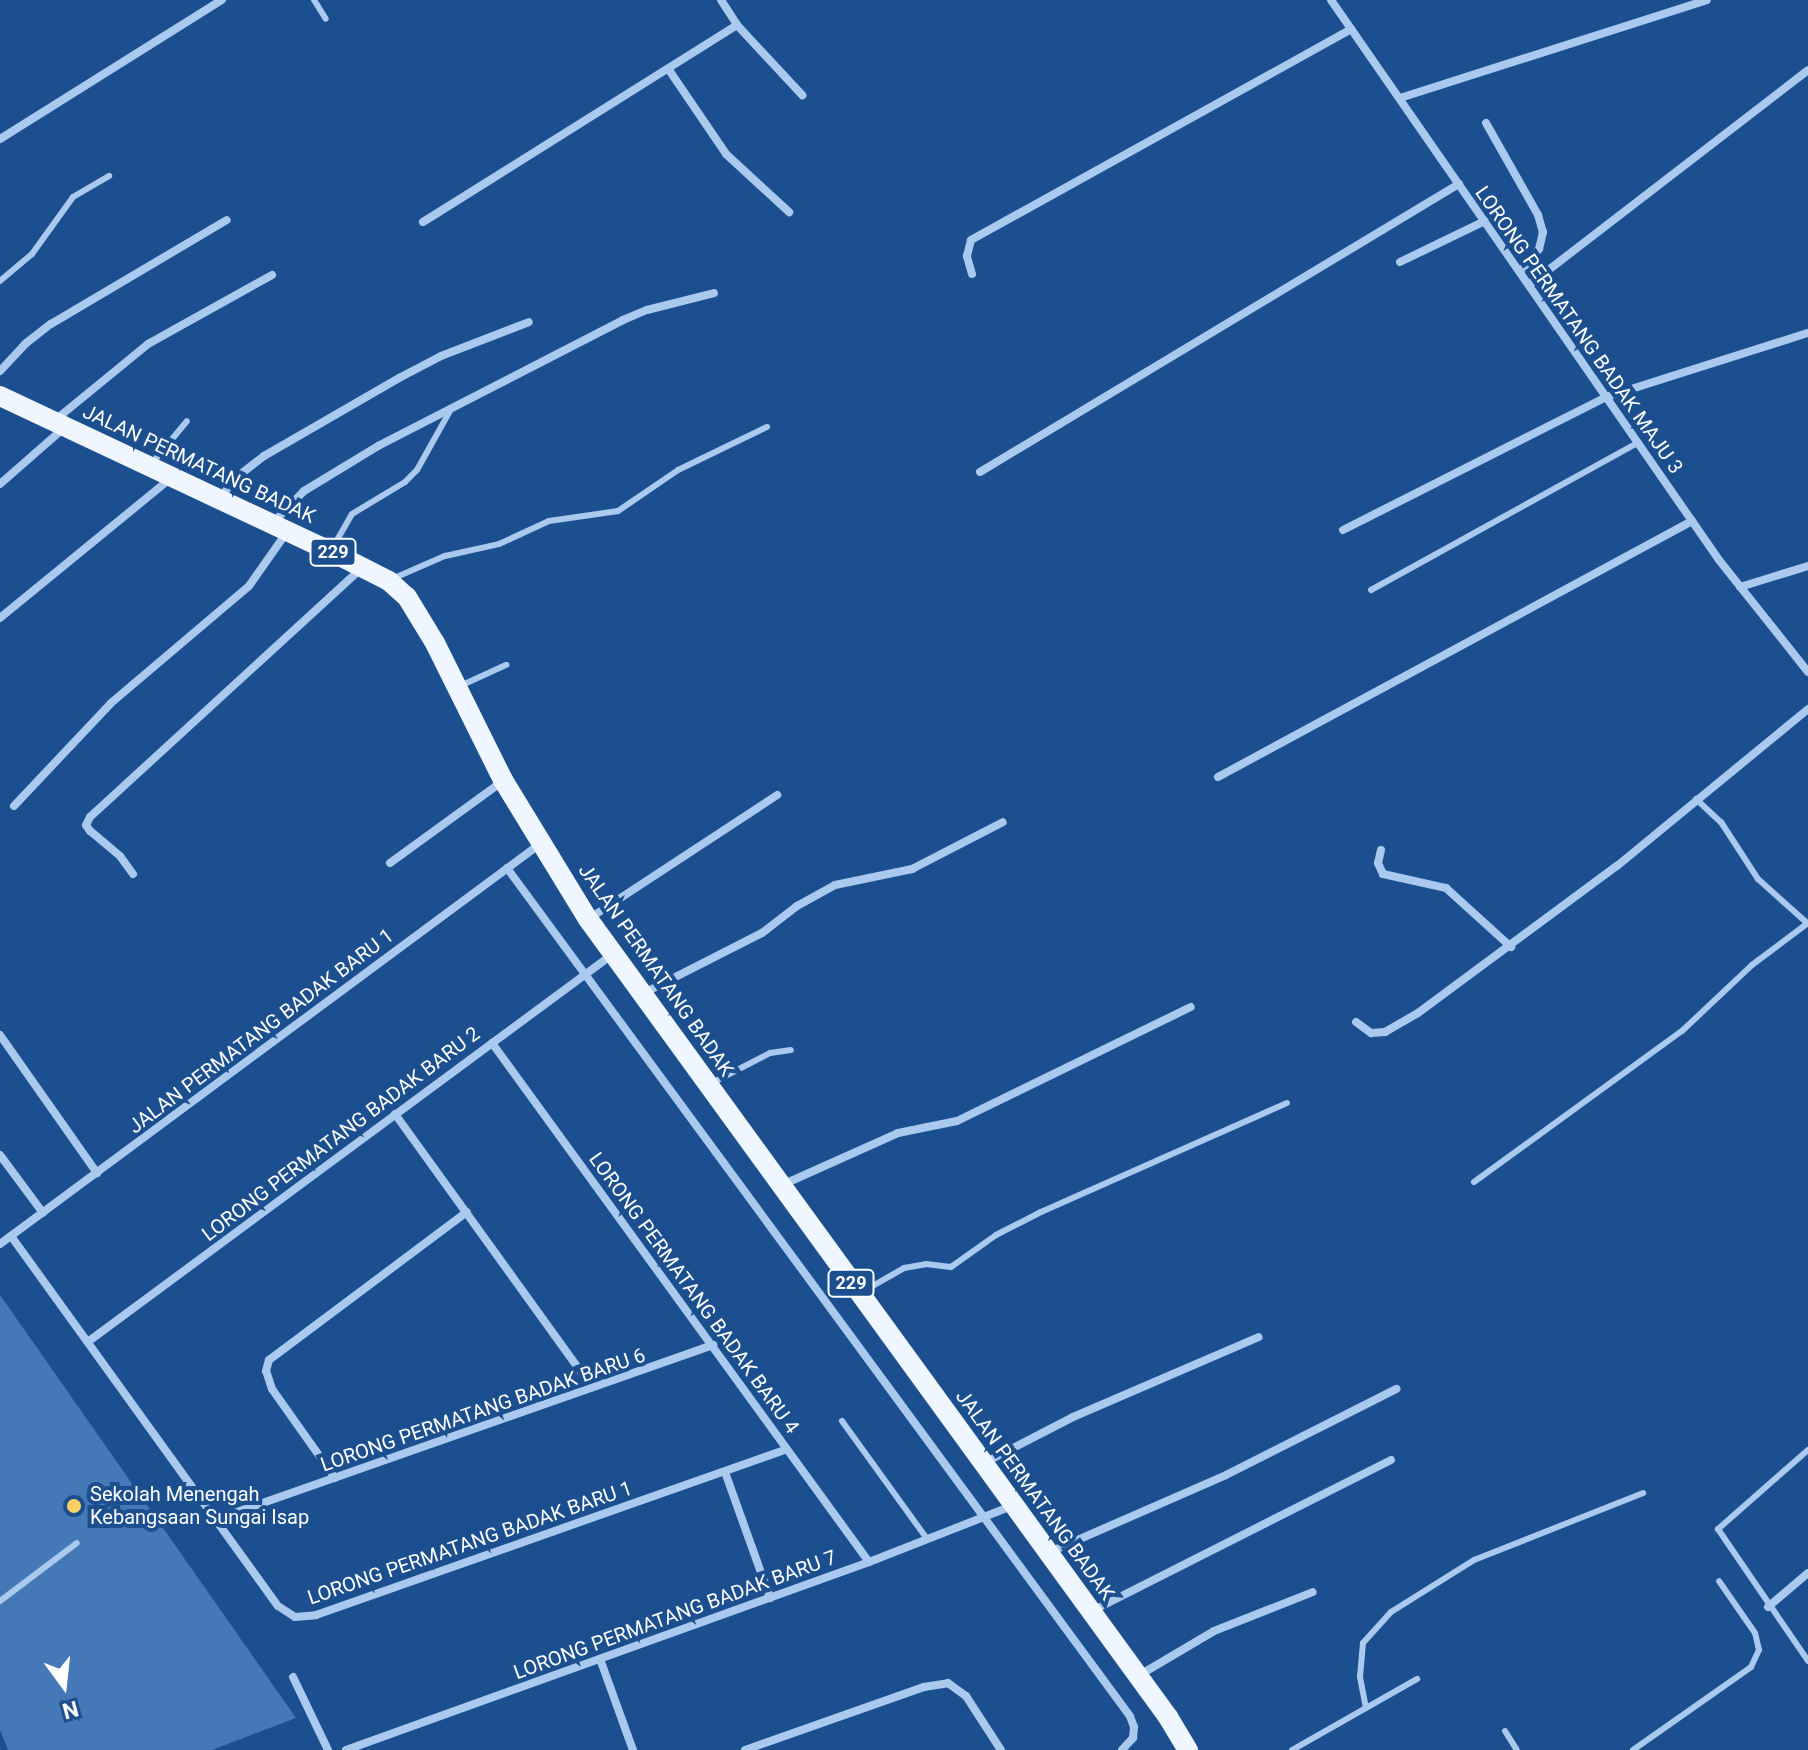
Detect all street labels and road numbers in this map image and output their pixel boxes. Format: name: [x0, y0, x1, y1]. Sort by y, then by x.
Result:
street label: LORONG PERMATANG BADAK MAJU 3: [1470, 182, 1688, 478]
street label: JALAN PERMATANG BADAK: [79, 399, 319, 529]
road number: 229: [309, 538, 357, 566]
street label: JALAN PERMATANG BADAK: [573, 859, 739, 1081]
street label: JALAN PERMATANG BADAK BARU 1: [124, 923, 398, 1139]
street label: LORONG PERMATANG BADAK BARU 2: [197, 1022, 485, 1246]
street label: LORONG PERMATANG BADAK BARU 4: [584, 1148, 804, 1438]
road number: 229: [827, 1269, 875, 1297]
street label: LORONG PERMATANG BADAK BARU 6: [318, 1343, 648, 1477]
street label: JALAN PERMATANG BADAK: [951, 1385, 1119, 1605]
street label: LORONG PERMATANG BADAK BARU 1: [305, 1476, 635, 1610]
street label: LORONG PERMATANG BADAK BARU 7: [510, 1545, 840, 1685]

